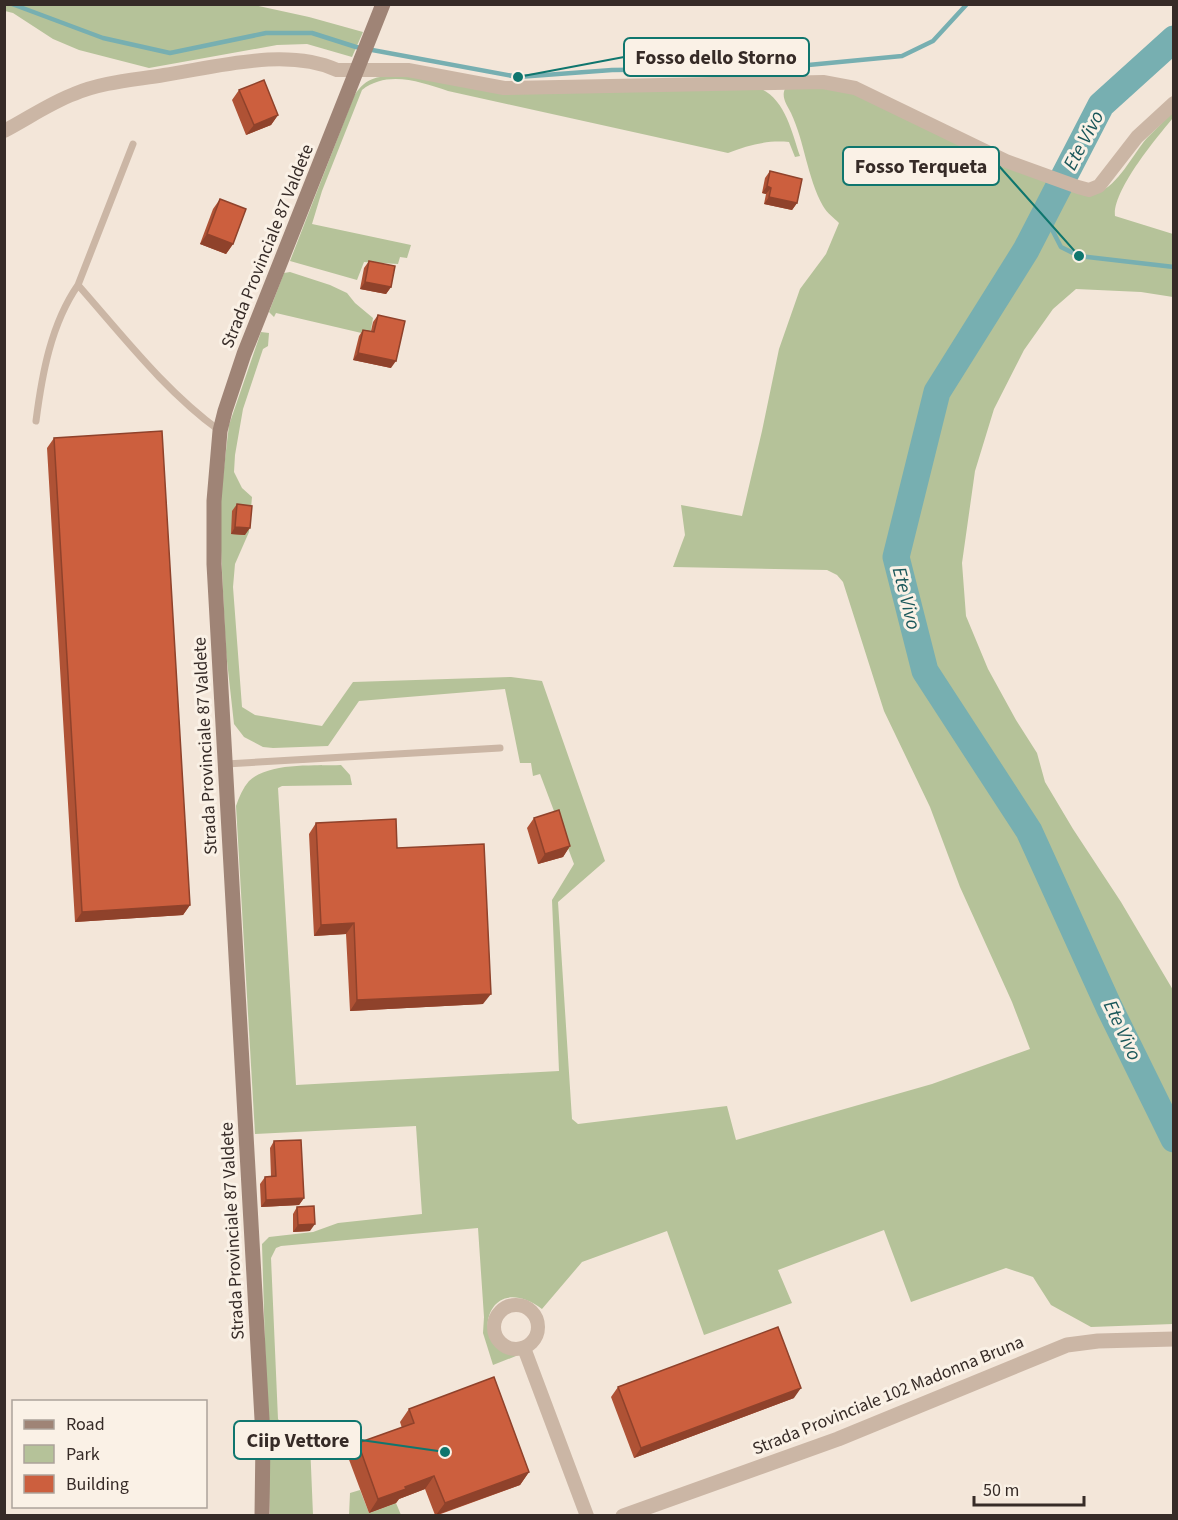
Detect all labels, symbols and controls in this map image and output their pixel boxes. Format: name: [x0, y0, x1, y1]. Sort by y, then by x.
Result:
callout: Fosso dello Storno: [624, 38, 809, 76]
text: Fosso dello Storno: [635, 44, 797, 72]
water label: Ete Vivo: [1057, 106, 1111, 175]
street label: Strada Provinciale 87 Valdete: [215, 140, 320, 352]
callout: Fosso Terqueta: [843, 147, 999, 185]
text: Fosso Terqueta: [855, 153, 987, 181]
water label: Ete Vivo: [885, 564, 927, 633]
street label: Strada Provinciale 87 Valdete: [187, 637, 224, 855]
water label: Ete Vivo: [1096, 996, 1148, 1065]
street label: Strada Provinciale 87 Valdete: [214, 1122, 251, 1340]
street label: Strada Provinciale 102 Madonna Bruna: [749, 1329, 1028, 1461]
legend: [12, 1400, 207, 1508]
text: Road: [66, 1412, 105, 1437]
callout: Ciip Vettore: [234, 1421, 361, 1459]
text: Ciip Vettore: [247, 1427, 349, 1455]
text: Park: [66, 1442, 100, 1467]
scale bar: [974, 1469, 1084, 1507]
text: Building: [66, 1472, 129, 1497]
text: 50 m: [983, 1478, 1019, 1503]

